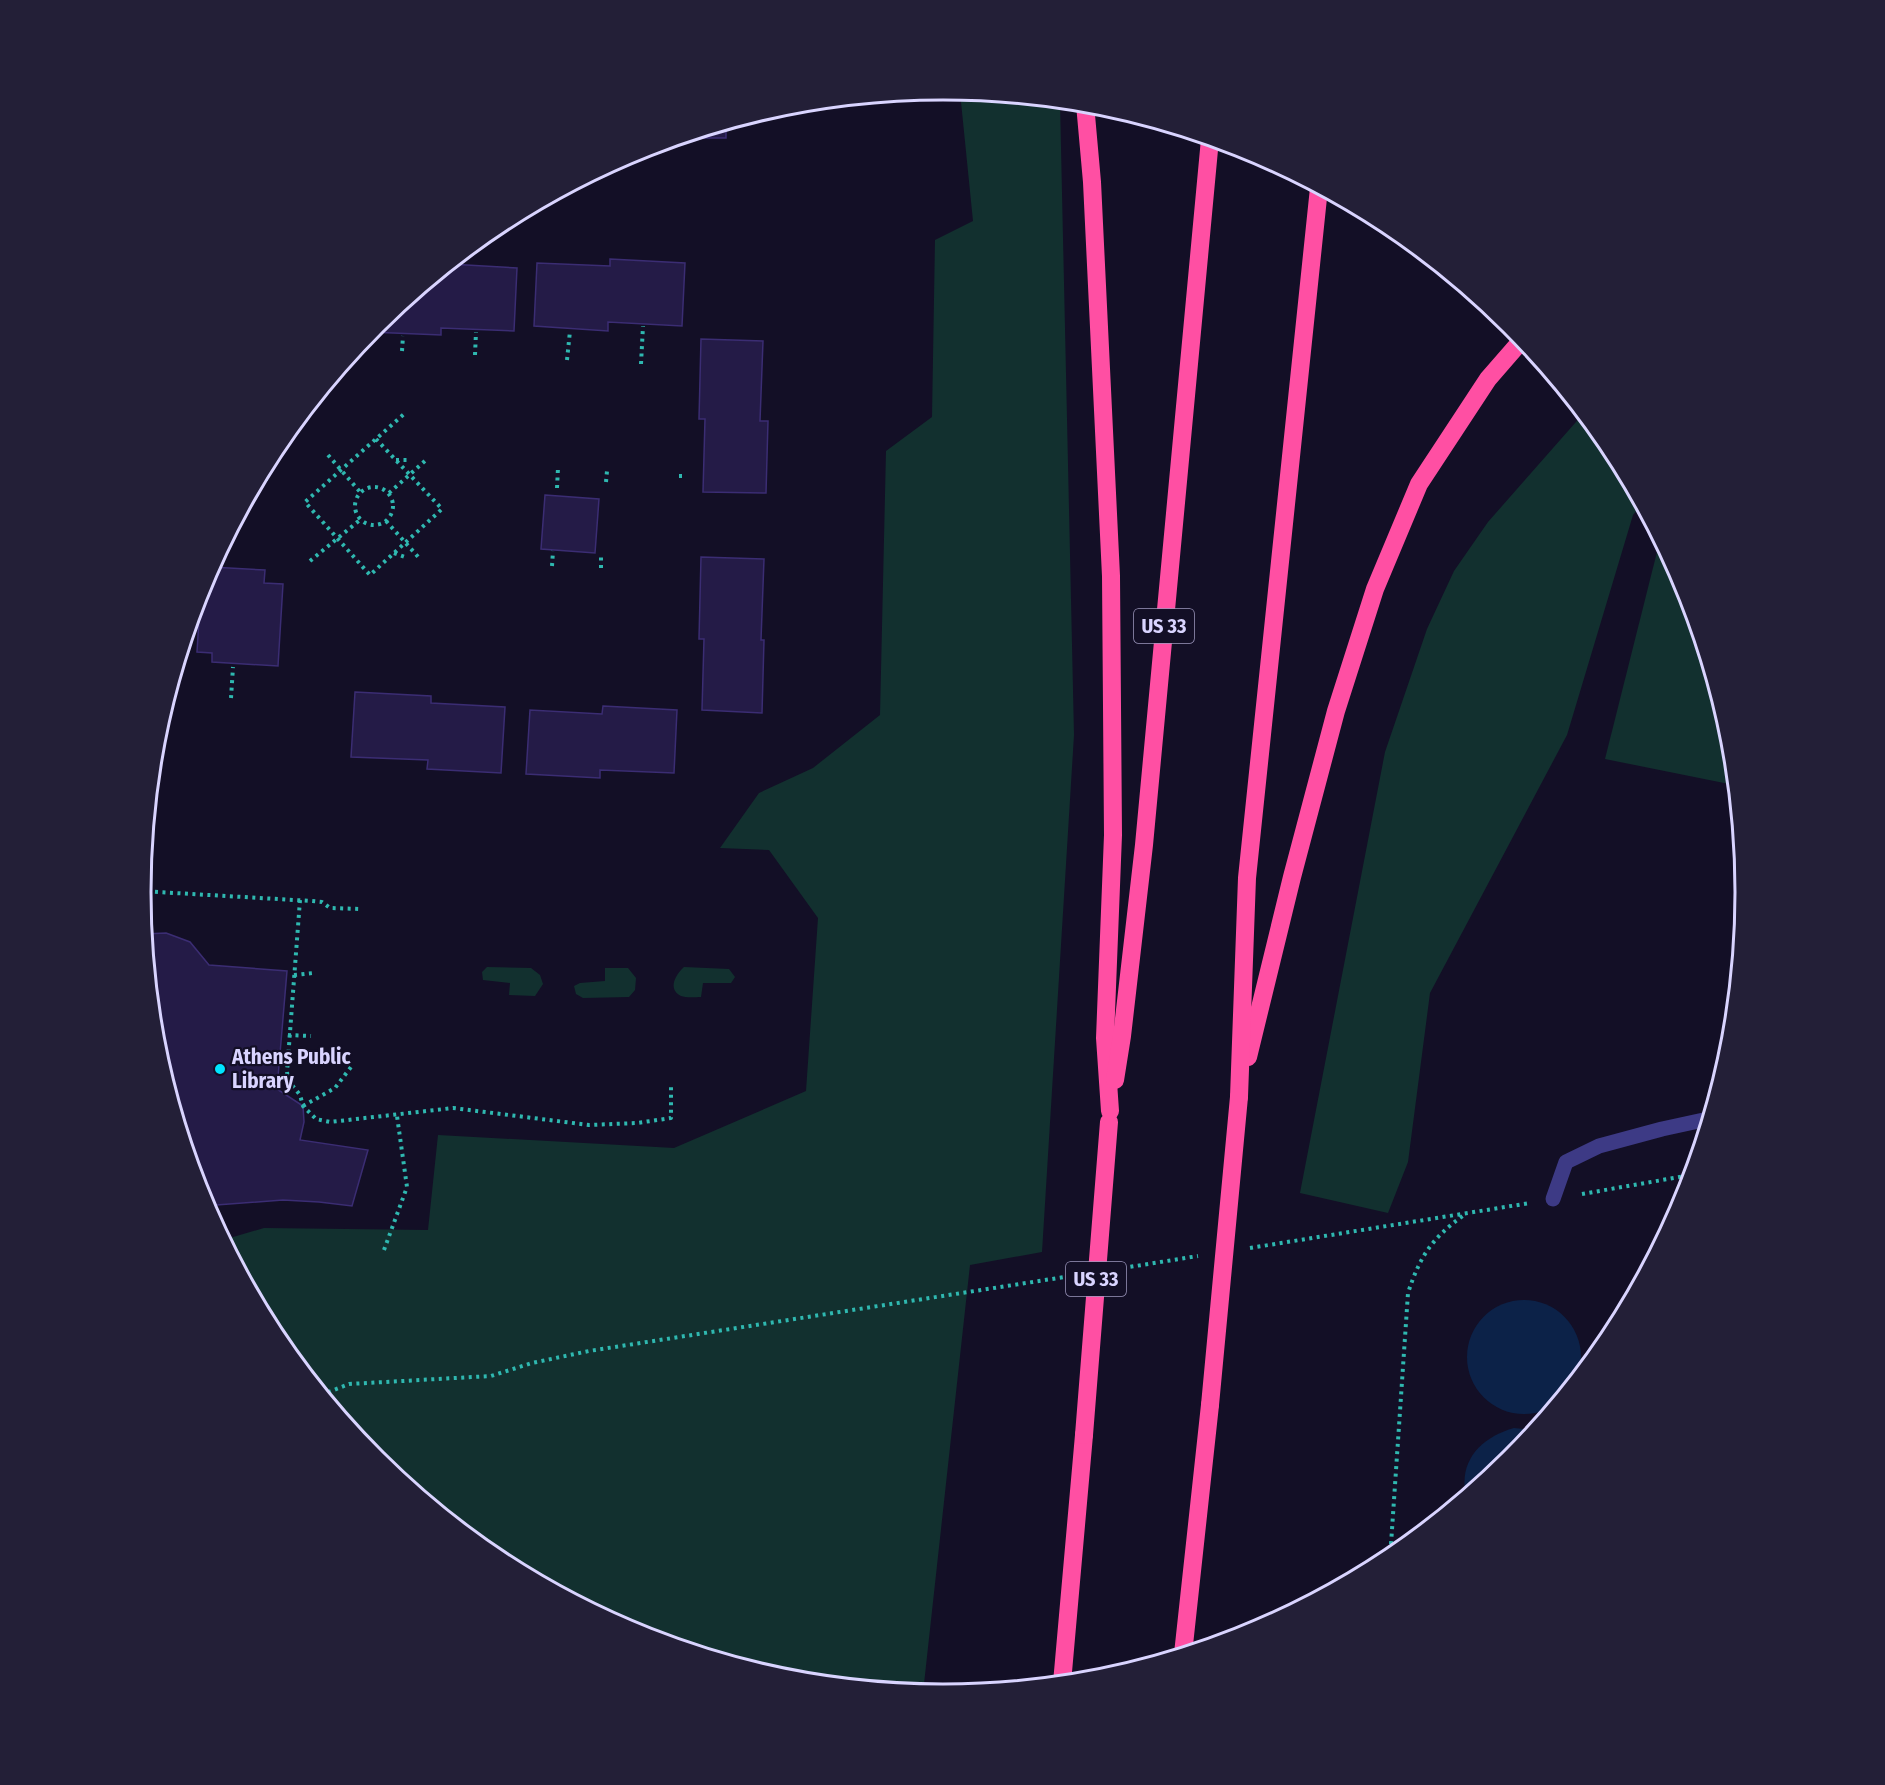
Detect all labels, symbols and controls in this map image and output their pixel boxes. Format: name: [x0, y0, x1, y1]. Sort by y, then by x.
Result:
road number: US 33: [1134, 609, 1194, 643]
place label: Athens Public Library: [231, 1044, 351, 1094]
marker: Athens Public Library: [213, 1062, 227, 1076]
road number: US 33: [1066, 1262, 1126, 1296]

